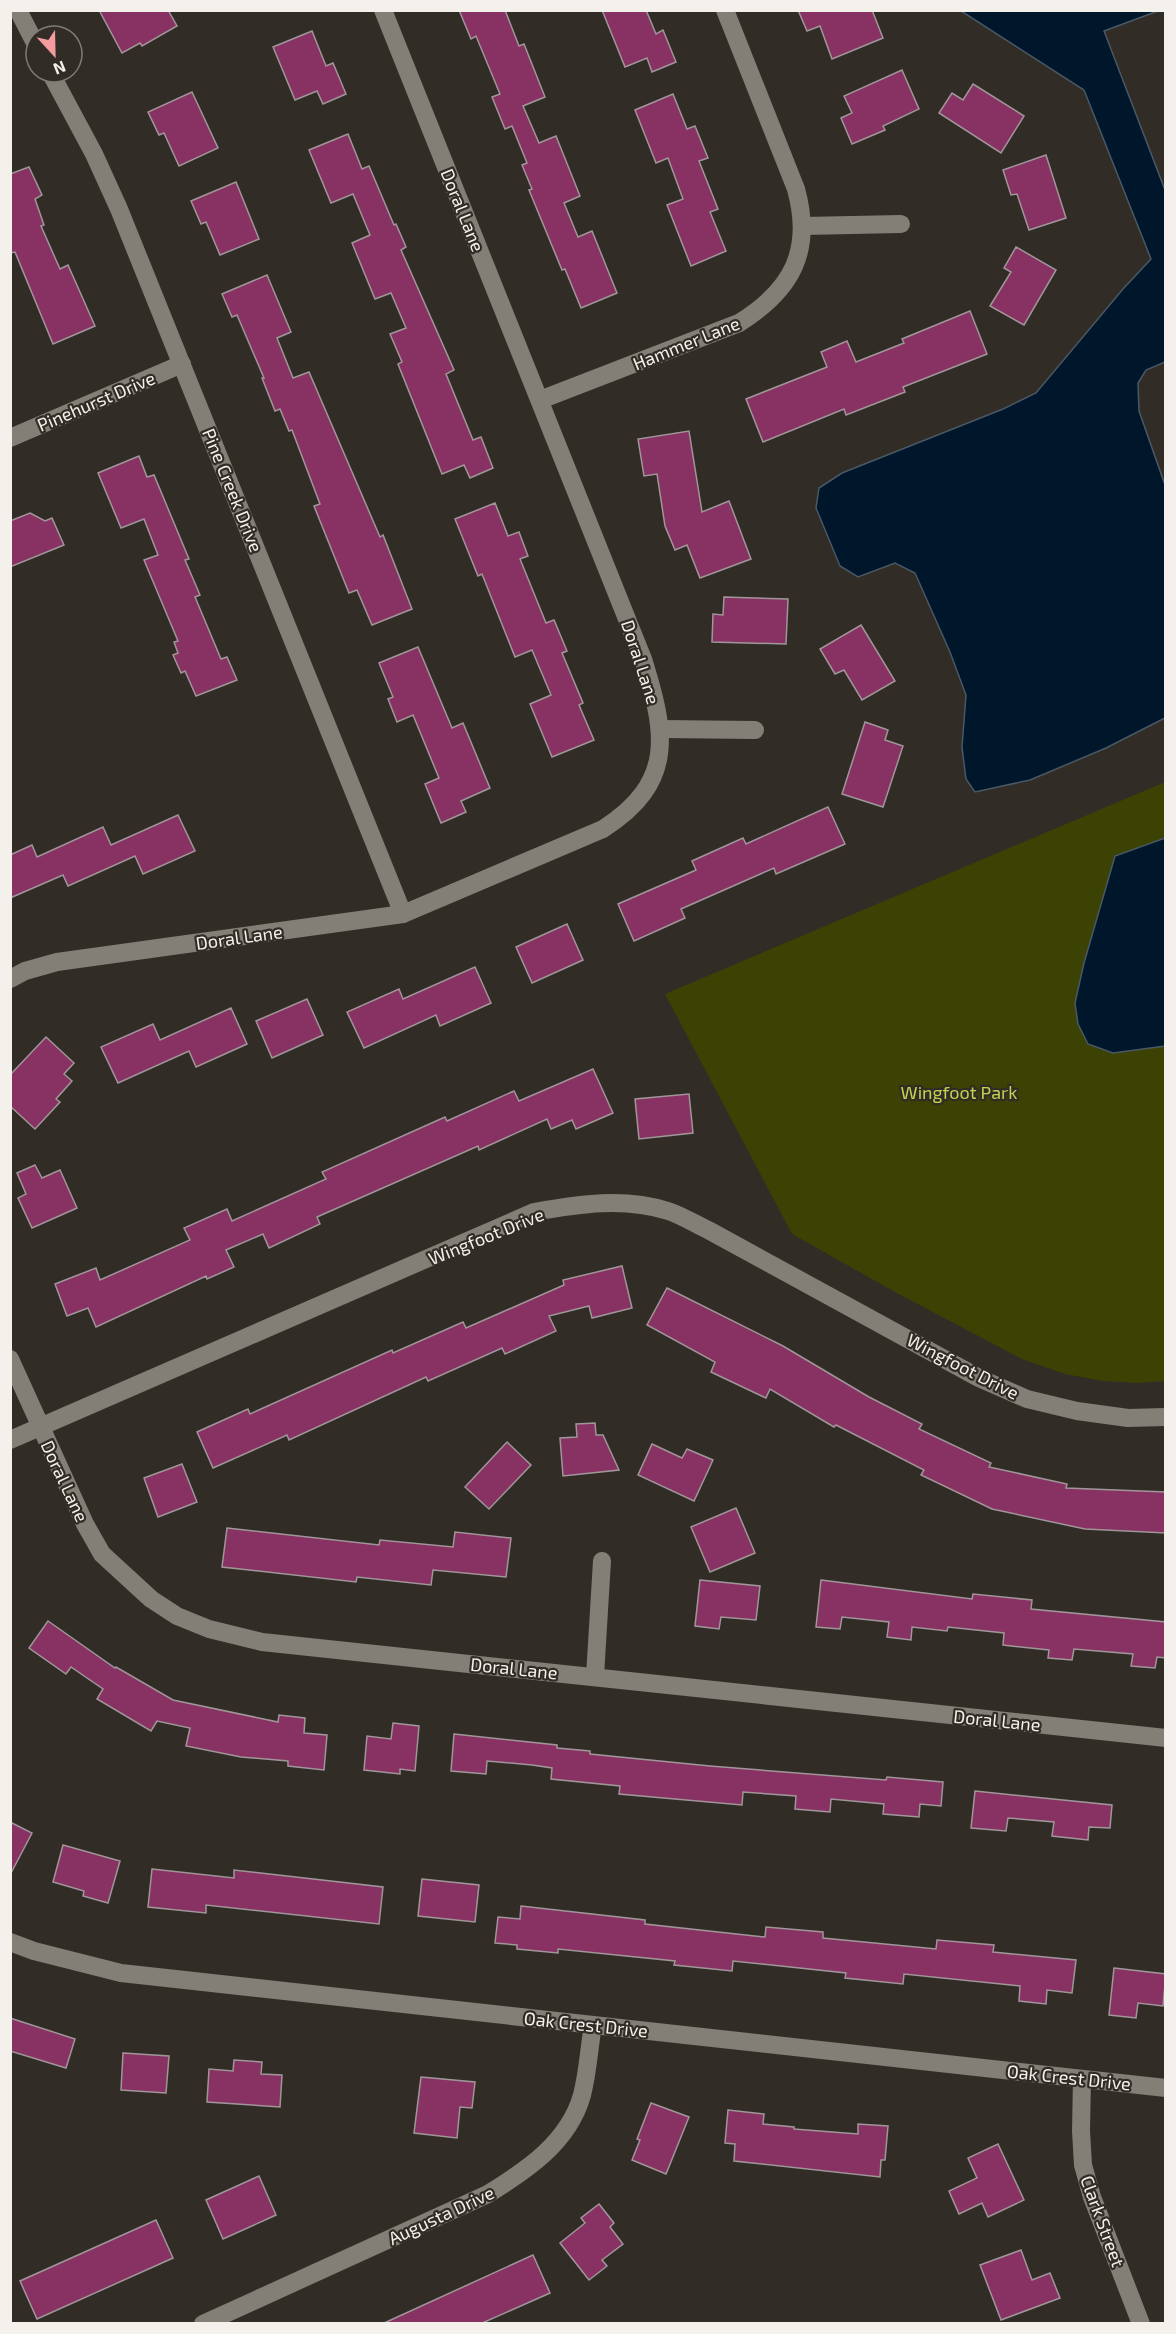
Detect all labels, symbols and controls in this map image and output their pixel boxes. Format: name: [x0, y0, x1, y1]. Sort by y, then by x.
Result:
north arrow: [24, 24, 84, 84]
text: N: [51, 57, 69, 79]
street label: Doral Lane: [436, 165, 490, 255]
street label: Hammer Lane: [629, 312, 743, 374]
street label: Pinehurst Drive: [34, 366, 158, 436]
street label: Pine Creek Drive: [198, 425, 268, 555]
street label: Doral Lane: [617, 617, 665, 707]
street label: Doral Lane: [194, 920, 284, 954]
park label: Wingfoot Park: [901, 1081, 1017, 1103]
street label: Wingfoot Drive: [425, 1203, 547, 1269]
street label: Wingfoot Drive: [903, 1328, 1023, 1404]
street label: Doral Lane: [37, 1437, 93, 1525]
street label: Doral Lane: [469, 1652, 559, 1684]
street label: Doral Lane: [952, 1704, 1042, 1736]
street label: Oak Crest Drive: [523, 2007, 649, 2041]
street label: Oak Crest Drive: [1006, 2060, 1132, 2094]
street label: Clark Street: [1076, 2172, 1130, 2270]
street label: Augusta Drive: [385, 2181, 497, 2249]

